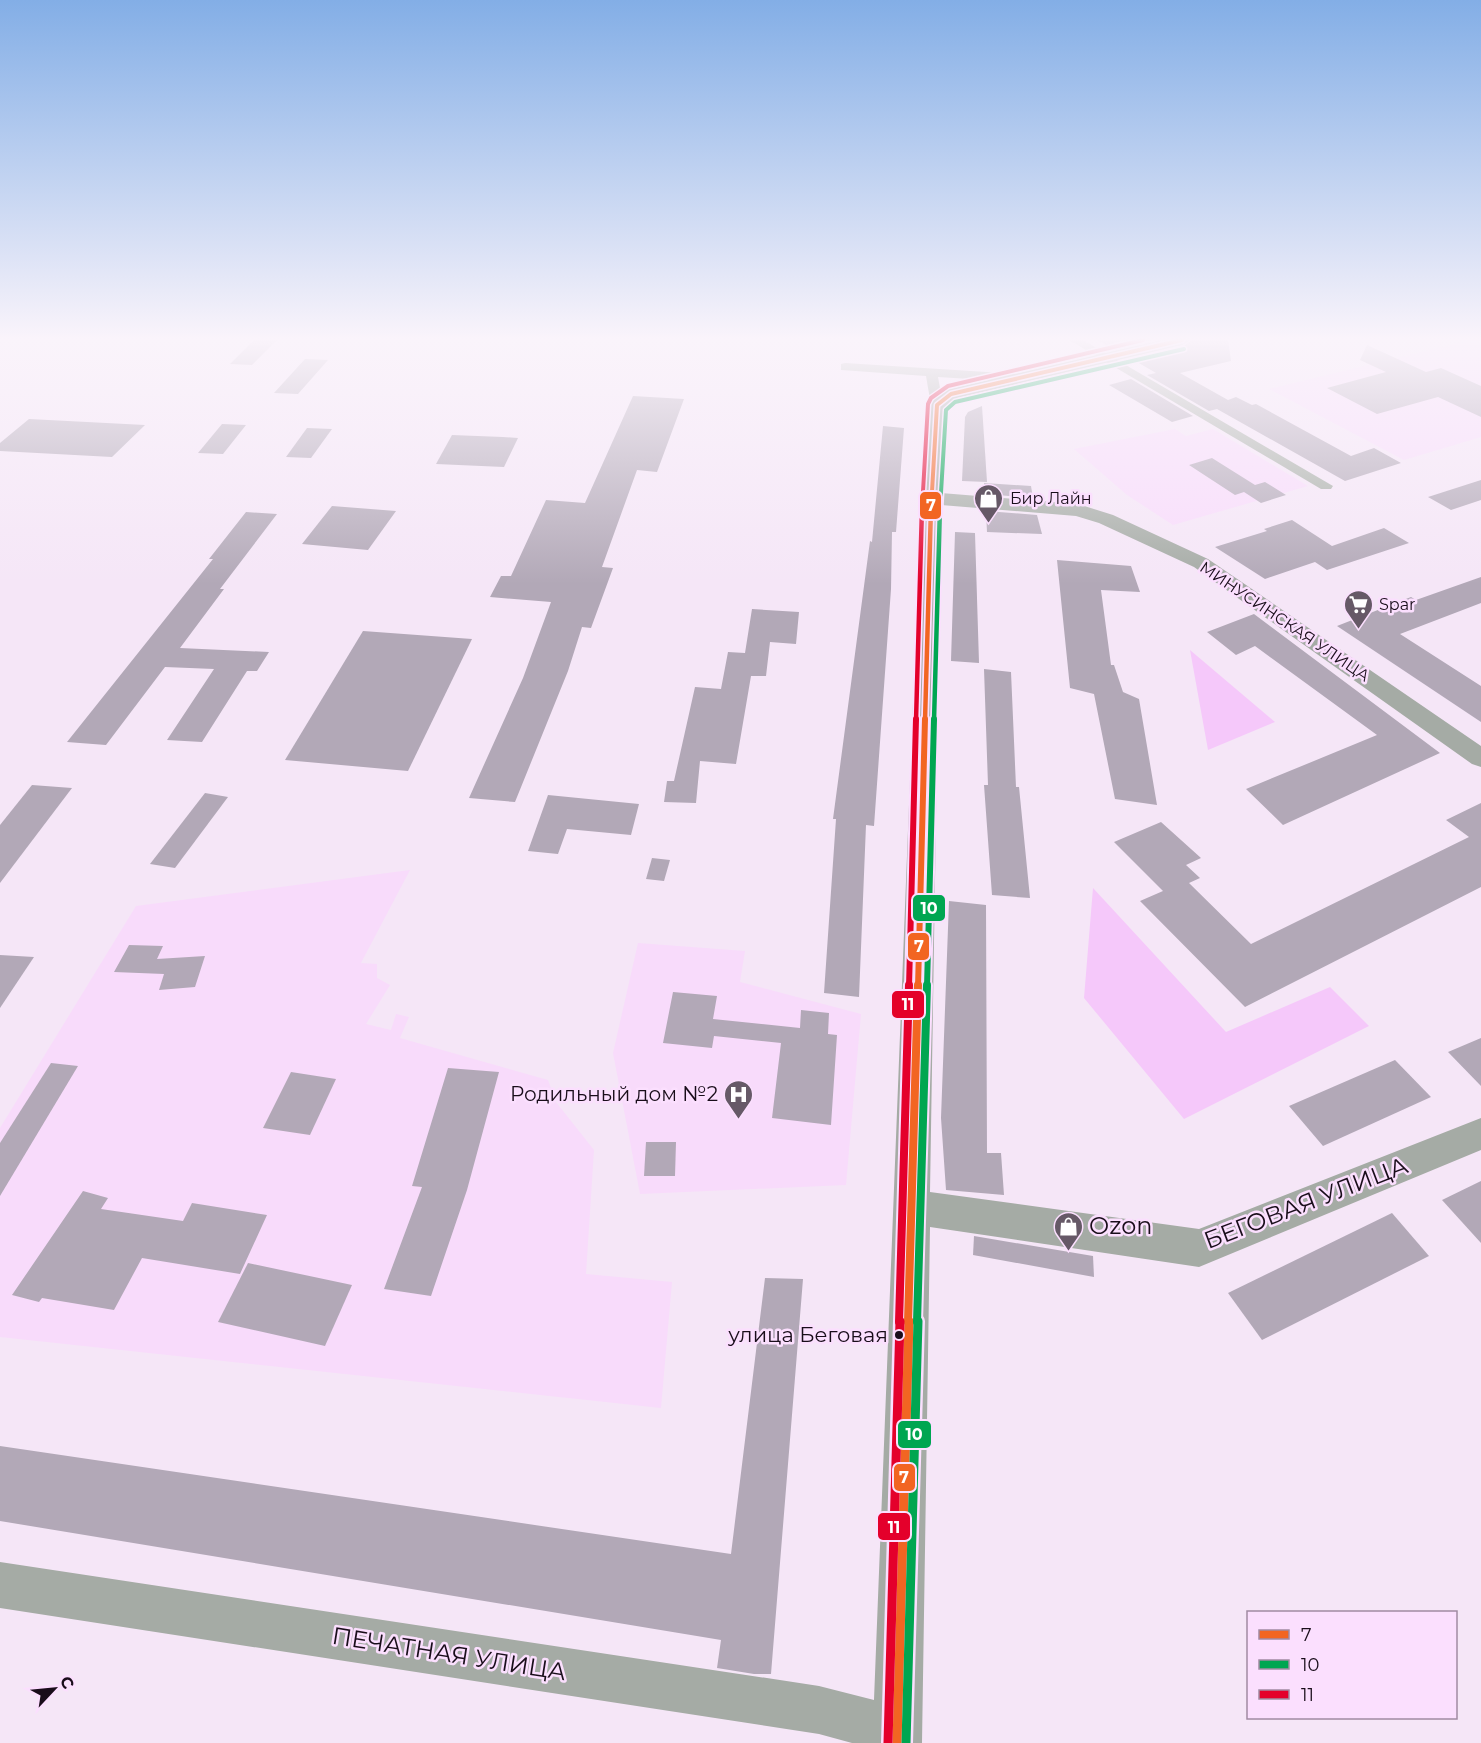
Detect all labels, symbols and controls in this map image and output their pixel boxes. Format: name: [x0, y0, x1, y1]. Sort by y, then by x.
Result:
shop icon: Бир Лайн: [973, 482, 1005, 524]
place label: Бир Лайн: [1010, 489, 1092, 508]
line badge: 7: [919, 491, 942, 520]
text: 7: [926, 496, 936, 515]
street label: МИНУСИНСКАЯ УЛИЦА: [1196, 557, 1373, 685]
supermarket icon: Spar: [1342, 588, 1374, 630]
place label: Spar: [1379, 595, 1416, 614]
line badge: 10: [912, 894, 946, 922]
text: 10: [920, 899, 938, 918]
line badge: 7: [907, 932, 930, 961]
text: 7: [914, 937, 924, 956]
line badge: 11: [891, 990, 925, 1019]
text: 11: [902, 995, 914, 1014]
hospital icon: Родильный дом №2: [723, 1078, 755, 1120]
place label: Родильный дом №2: [510, 1082, 718, 1106]
street label: БЕГОВАЯ УЛИЦА: [1200, 1150, 1412, 1255]
shop icon: Ozon: [1052, 1210, 1084, 1252]
place label: Ozon: [1089, 1211, 1152, 1240]
place label: улица Беговая: [727, 1322, 888, 1347]
marker: улица Беговая: [893, 1329, 905, 1341]
line badge: 10: [897, 1420, 932, 1449]
text: 10: [905, 1425, 923, 1444]
line badge: 7: [893, 1463, 916, 1492]
text: 7: [899, 1468, 909, 1487]
line badge: 11: [877, 1512, 911, 1541]
text: 11: [888, 1518, 900, 1537]
legend: [1247, 1611, 1457, 1719]
street label: ПЕЧАТНАЯ УЛИЦА: [330, 1621, 568, 1686]
text: 7: [1301, 1624, 1312, 1646]
text: 10: [1301, 1654, 1319, 1676]
north arrow: [24, 1659, 84, 1719]
text: С: [56, 1673, 78, 1692]
text: 11: [1301, 1684, 1314, 1706]

